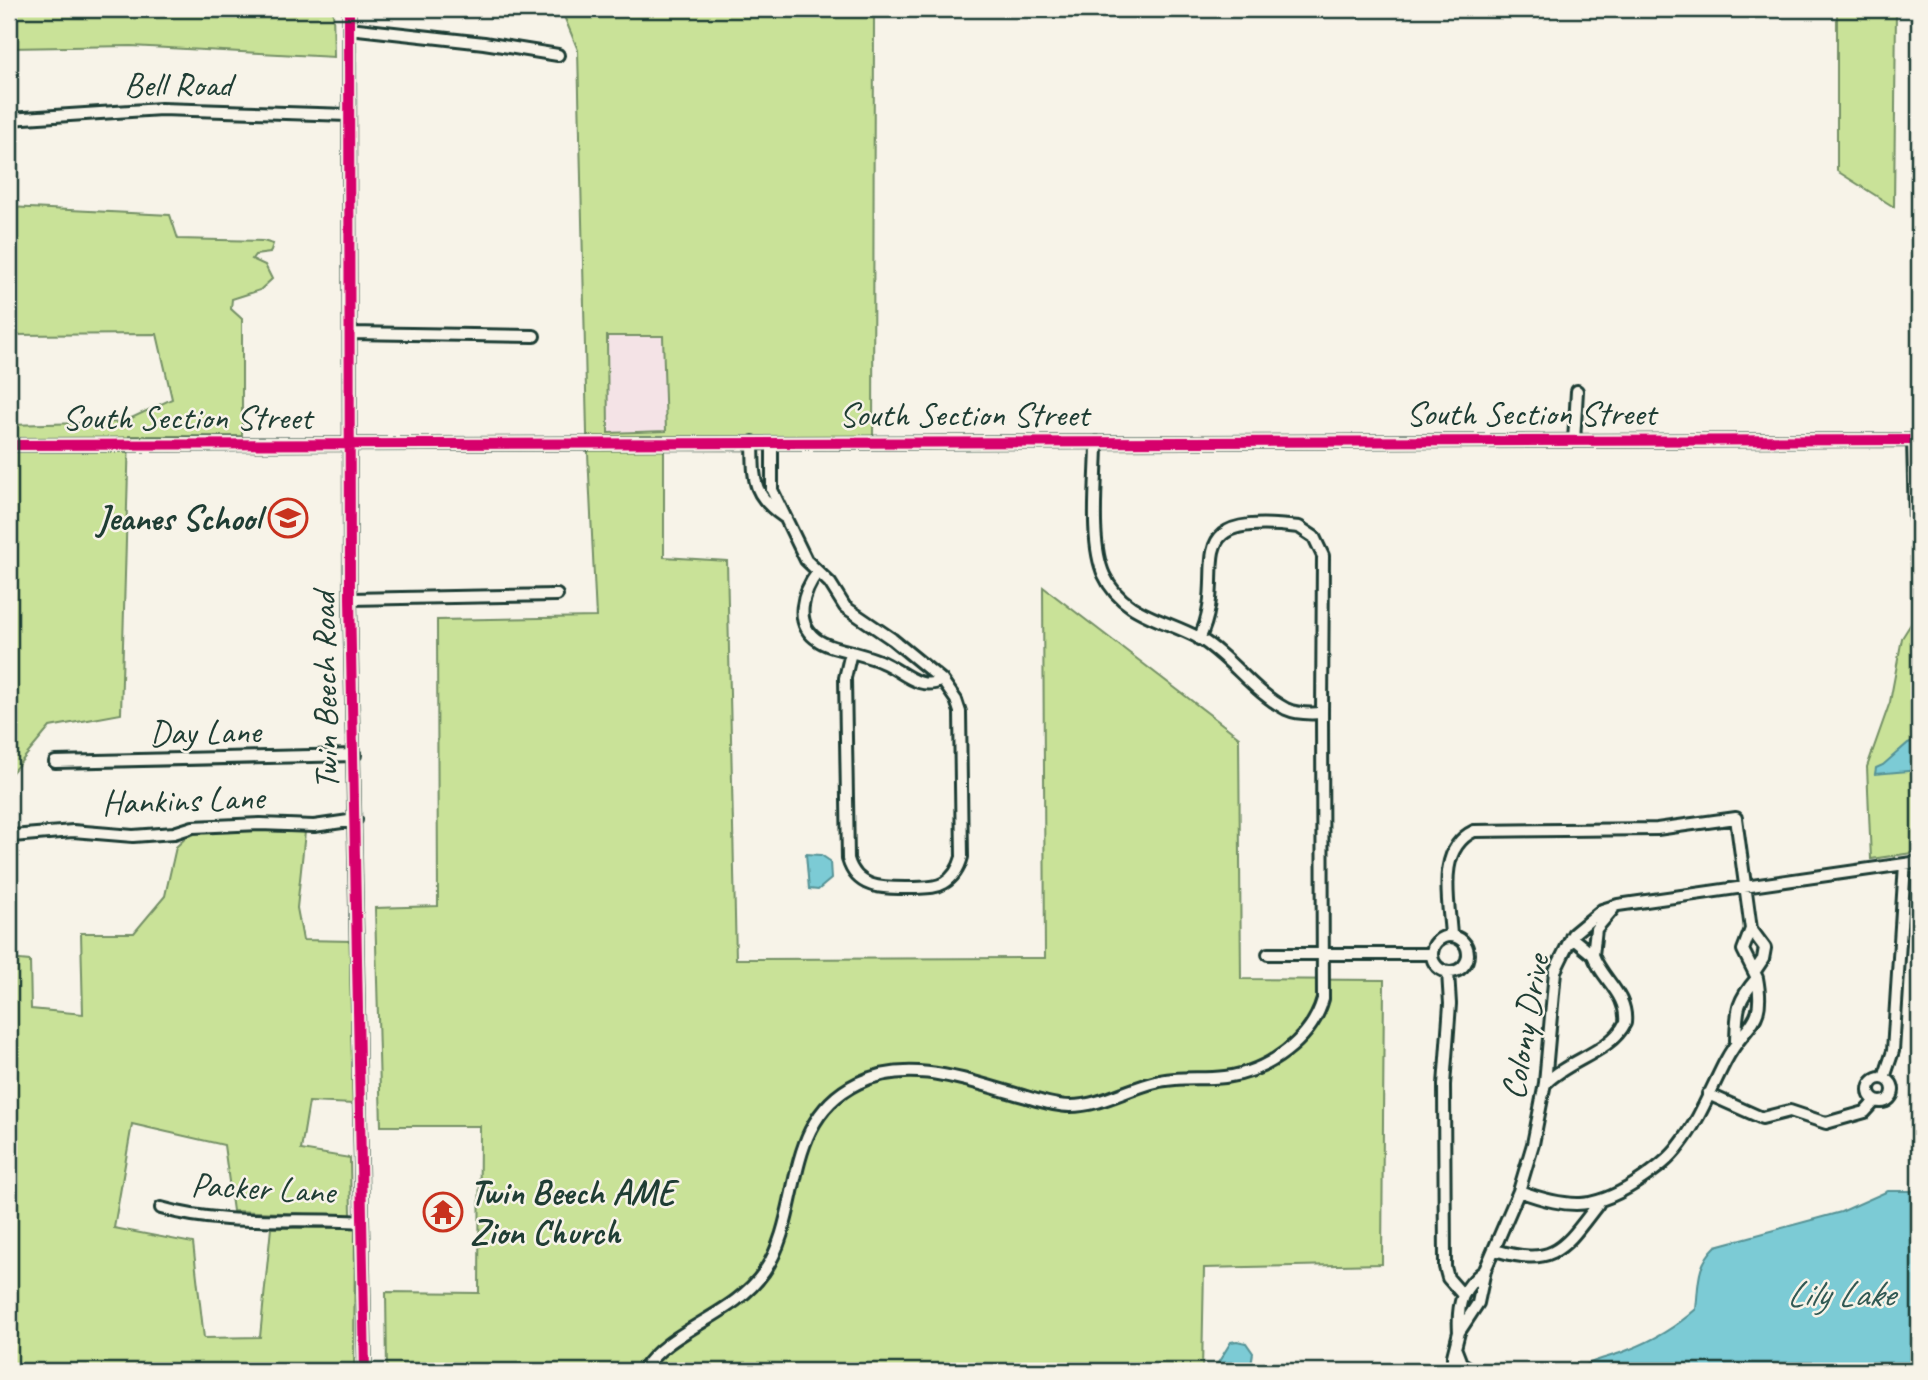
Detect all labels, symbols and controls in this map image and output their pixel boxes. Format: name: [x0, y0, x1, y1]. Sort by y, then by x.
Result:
street label: Bell Road: [124, 62, 237, 107]
street label: South Section Street: [1406, 391, 1659, 436]
street label: South Section Street: [839, 392, 1092, 437]
street label: South Section Street: [62, 395, 315, 440]
place label: Jeanes School: [95, 496, 268, 541]
school or university icon: Jeanes School: [267, 497, 309, 539]
street label: Twin Beech Road: [301, 587, 349, 790]
street label: Day Lane: [149, 708, 264, 755]
street label: Hankins Lane: [101, 775, 268, 825]
street label: Colony Drive: [1490, 949, 1560, 1103]
street label: Packer Lane: [190, 1162, 339, 1214]
place label: Twin Beech AME Zion Church: [470, 1170, 680, 1255]
temple icon: Twin Beech AME Zion Church: [422, 1191, 464, 1233]
water label: Lily Lake: [1786, 1270, 1898, 1317]

